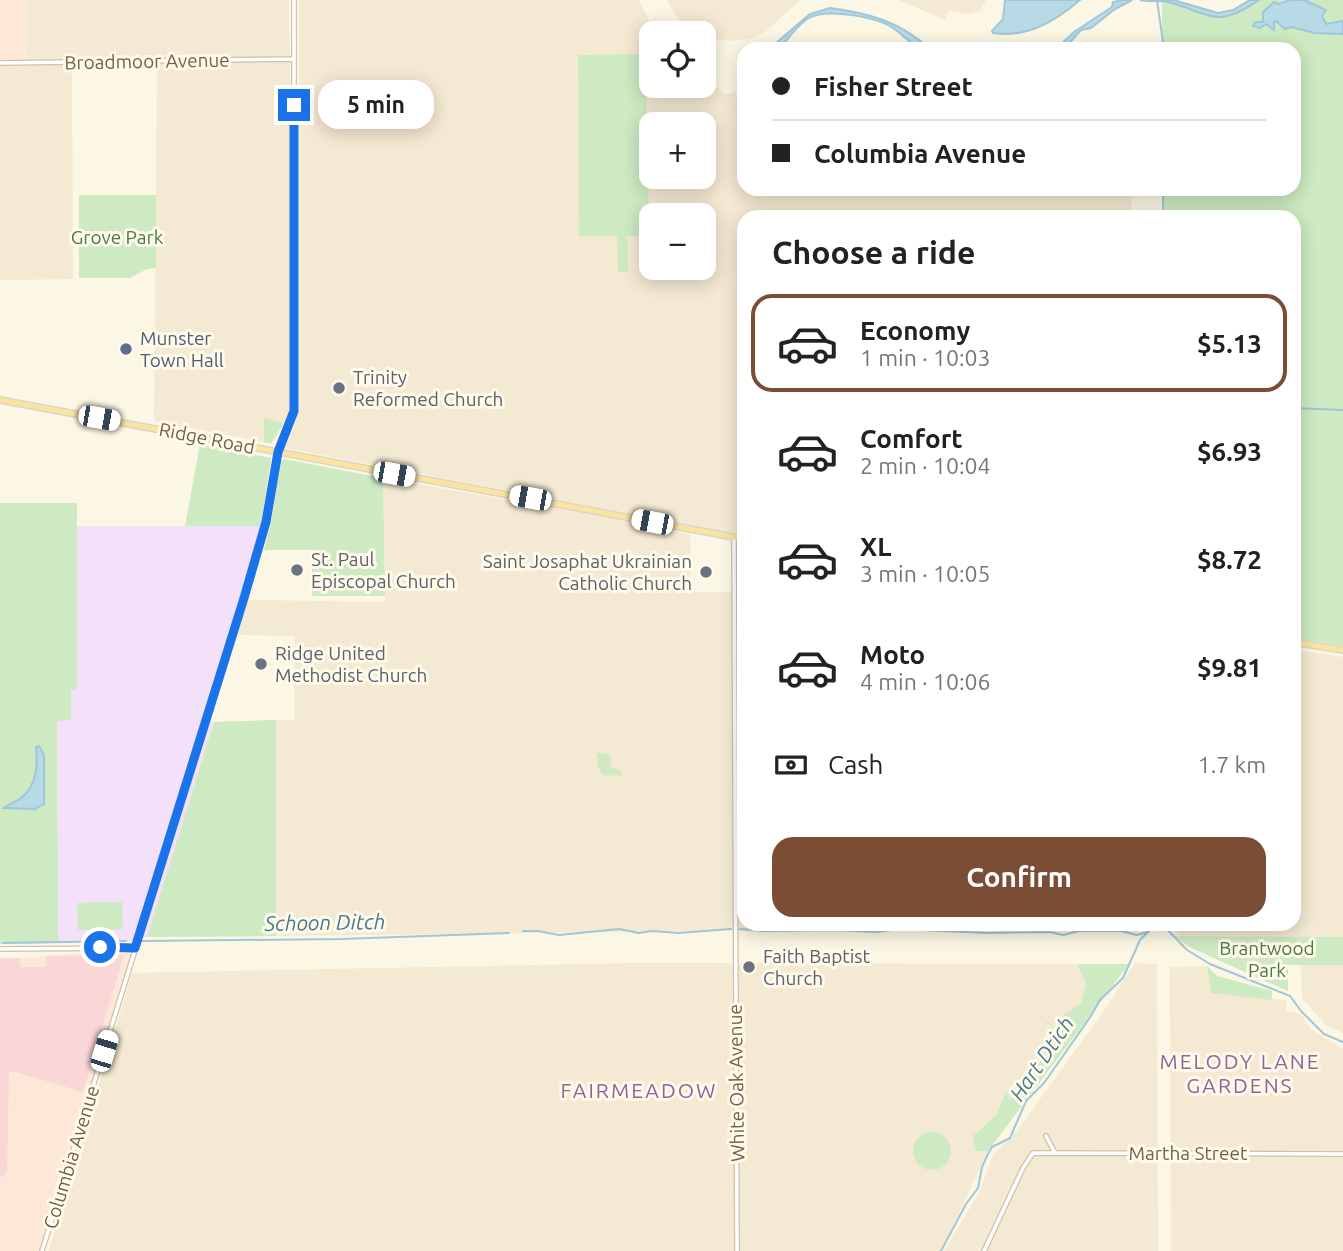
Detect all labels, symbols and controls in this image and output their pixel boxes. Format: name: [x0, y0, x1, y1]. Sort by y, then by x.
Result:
map controls: [639, 21, 716, 280]
button: locate: [639, 21, 716, 98]
street label: Broadmoor Avenue: [64, 49, 230, 73]
text: Fisher Street: [814, 72, 973, 101]
callout: 5 min: [318, 80, 434, 130]
route end: [278, 89, 310, 121]
text: 5 min: [347, 92, 405, 117]
button: +: [639, 112, 716, 189]
text: Columbia Avenue: [814, 139, 1026, 168]
button: −: [639, 203, 716, 280]
park label: Grove Park: [71, 226, 164, 248]
text: Choose a ride: [772, 234, 975, 270]
icon: car: [776, 312, 839, 375]
text: Economy: [860, 316, 970, 345]
place label: Munster Town Hall: [140, 327, 224, 371]
text: $5.13: [1197, 329, 1262, 358]
marker: Munster Town Hall: [118, 341, 134, 357]
text: 1 min · 10:03: [860, 345, 991, 370]
place label: Trinity Reformed Church: [353, 366, 503, 410]
marker: Trinity Reformed Church: [331, 380, 347, 396]
car: [77, 404, 122, 432]
street label: Ridge Road: [157, 418, 257, 458]
icon: car: [776, 420, 839, 483]
text: Comfort: [860, 424, 963, 453]
text: $6.93: [1197, 437, 1262, 466]
text: 2 min · 10:04: [860, 453, 991, 478]
car: [372, 460, 417, 488]
car: [508, 484, 553, 512]
car: [630, 508, 675, 536]
icon: car: [776, 528, 839, 591]
text: XL: [860, 532, 891, 561]
text: $8.72: [1197, 545, 1262, 574]
place label: St. Paul Episcopal Church: [311, 548, 456, 592]
place label: Saint Josaphat Ukrainian Catholic Church: [483, 550, 692, 594]
text: 3 min · 10:05: [860, 561, 991, 586]
marker: St. Paul Episcopal Church: [289, 562, 305, 578]
marker: Saint Josaphat Ukrainian Catholic Church: [698, 564, 714, 580]
icon: car: [776, 636, 839, 699]
text: Moto: [860, 640, 925, 669]
place label: Ridge United Methodist Church: [275, 642, 427, 686]
text: $9.81: [1197, 653, 1262, 682]
marker: Ridge United Methodist Church: [253, 656, 269, 672]
text: 4 min · 10:06: [860, 669, 991, 694]
icon: cash: [772, 746, 810, 784]
text: Cash: [828, 750, 883, 779]
text: 1.7 km: [1198, 752, 1266, 777]
button: Confirm: [772, 837, 1266, 917]
water label: Schoon Ditch: [263, 909, 386, 935]
route start: [84, 931, 116, 963]
park label: Brantwood Park: [1219, 937, 1315, 981]
place label: Faith Baptist Church: [763, 945, 871, 989]
marker: Faith Baptist Church: [741, 959, 757, 975]
street label: White Oak Avenue: [724, 1004, 748, 1162]
water label: Hart Dtich: [1004, 1012, 1078, 1105]
car: [88, 1028, 121, 1074]
district label: MELODY LANE GARDENS: [1159, 1049, 1321, 1097]
district label: FAIRMEADOW: [561, 1078, 717, 1102]
street label: Columbia Avenue: [39, 1083, 103, 1231]
street label: Martha Street: [1129, 1142, 1248, 1164]

